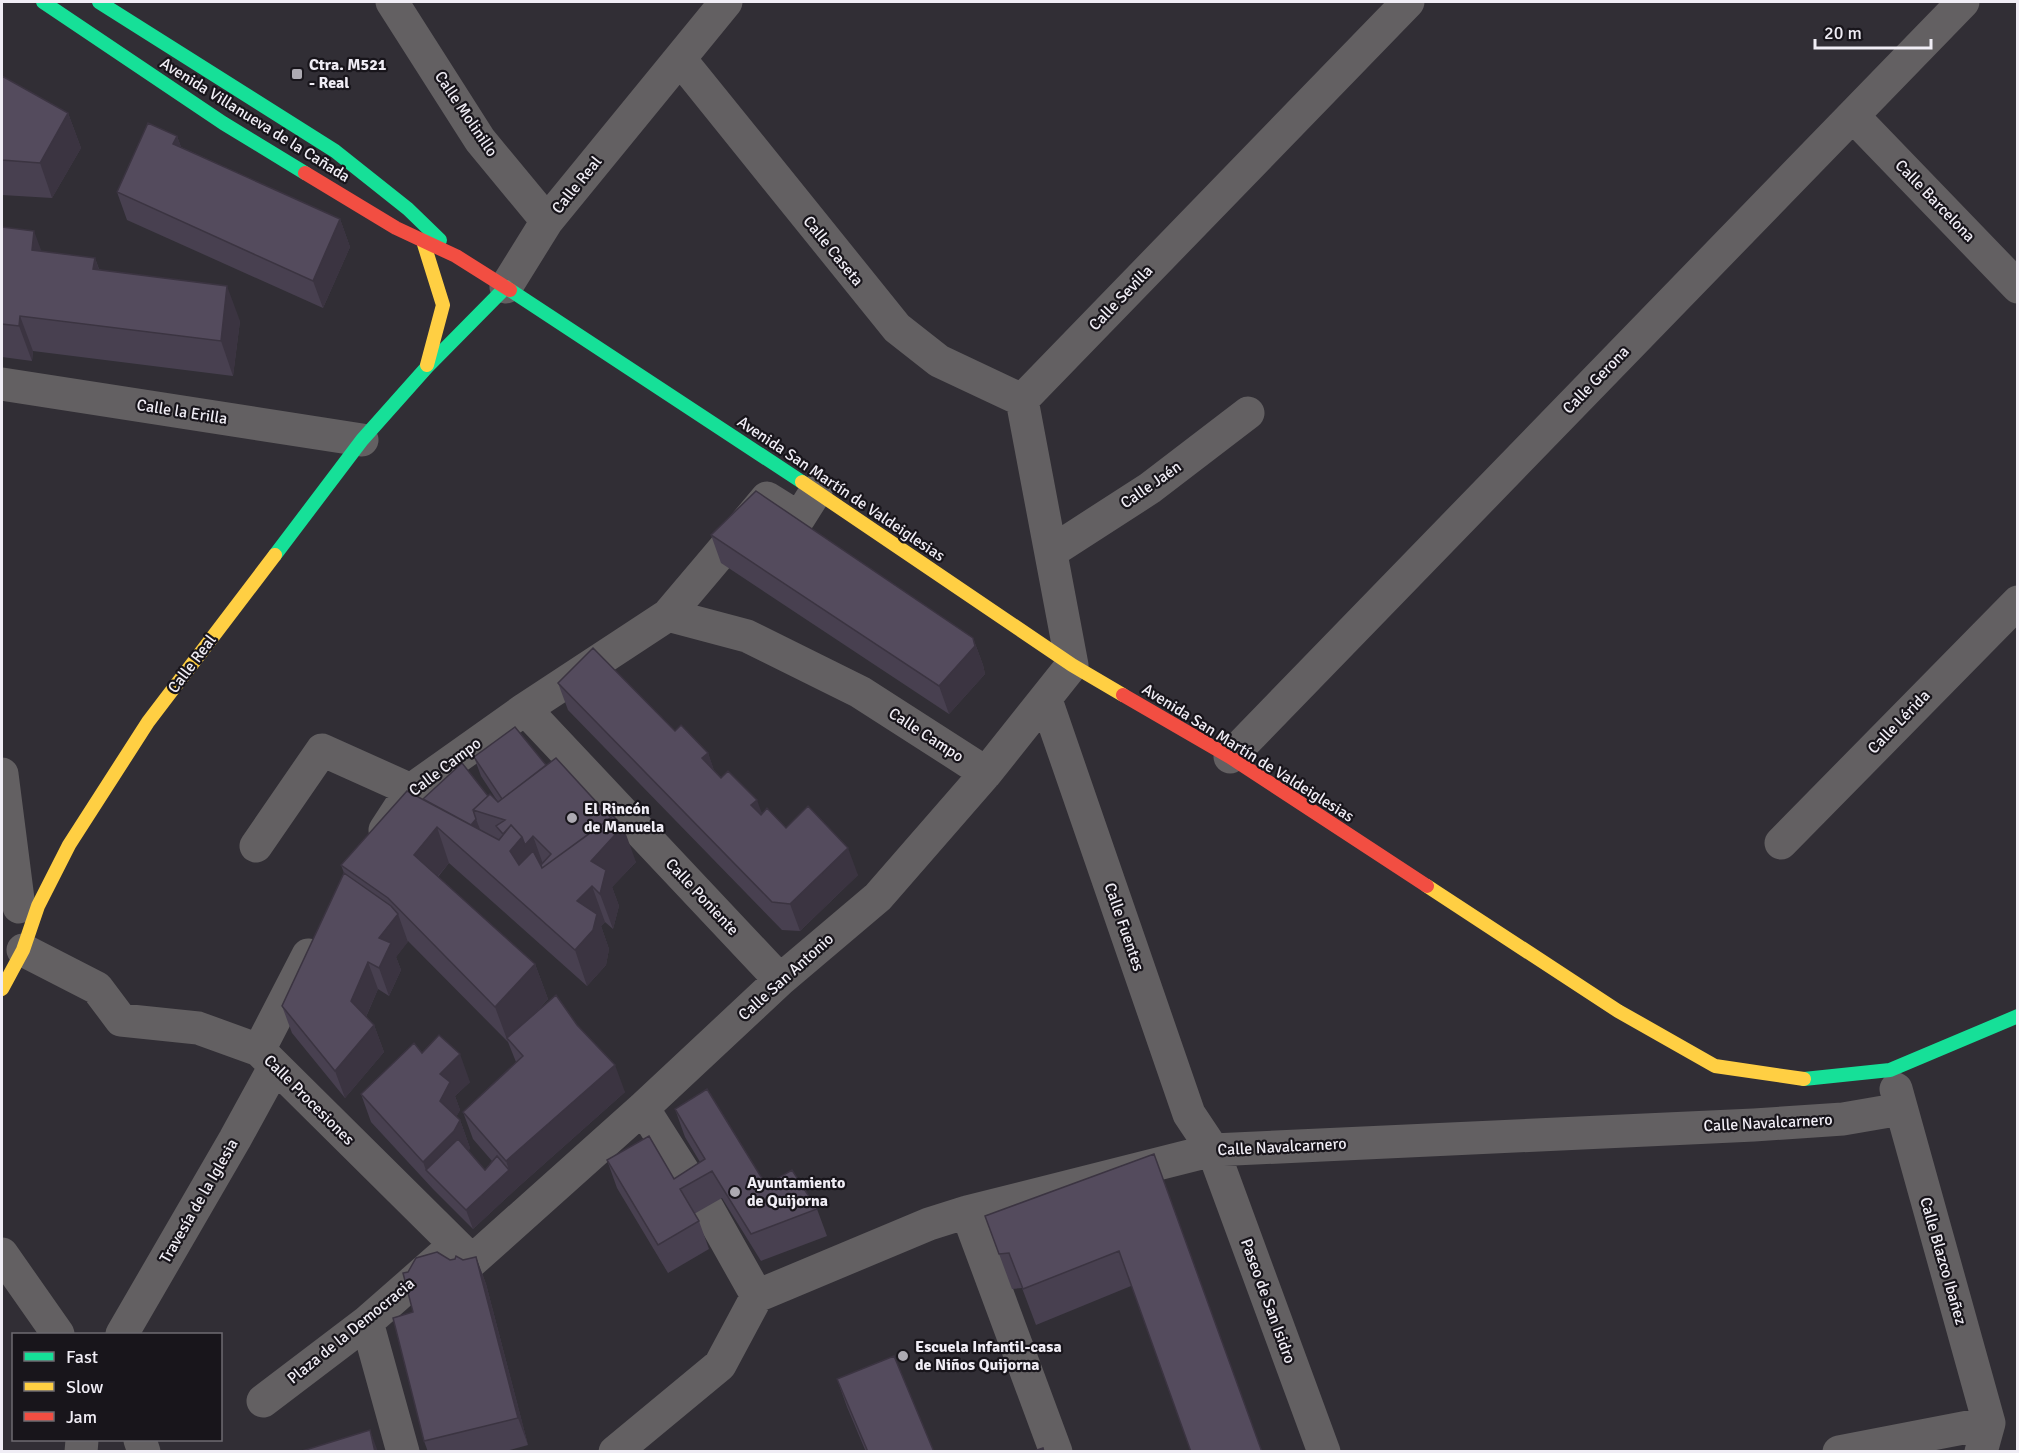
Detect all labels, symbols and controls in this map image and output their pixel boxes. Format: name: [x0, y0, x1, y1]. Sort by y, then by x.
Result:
scale bar: [1815, 12, 1930, 50]
text: 20 m: [1824, 22, 1862, 44]
street label: Avenida Villanueva de la Cañada: [156, 53, 354, 187]
place label: Ctra. M521 - Real: [309, 55, 387, 93]
marker: Ctra. M521 - Real: [290, 67, 304, 81]
street label: Calle Molinillo: [430, 67, 502, 161]
street label: Calle Real: [548, 152, 607, 218]
street label: Calle Barcelona: [1891, 156, 1979, 246]
street label: Calle Caseta: [799, 212, 867, 290]
street label: Calle Sevilla: [1085, 261, 1157, 335]
street label: Calle Gerona: [1558, 342, 1634, 418]
street label: Calle la Erilla: [135, 395, 229, 429]
street label: Avenida San Martín de Valdeiglesias: [733, 412, 949, 566]
street label: Calle Jaén: [1117, 457, 1185, 513]
street label: Calle Real: [163, 630, 221, 697]
street label: Avenida San Martín de Valdeiglesias: [1138, 679, 1358, 827]
street label: Calle Lérida: [1864, 686, 1934, 758]
street label: Calle Campo: [885, 703, 967, 767]
street label: Calle Campo: [405, 733, 485, 801]
place label: El Rincón de Manuela: [584, 799, 664, 837]
marker: El Rincón de Manuela: [565, 811, 579, 825]
street label: Calle Poniente: [661, 854, 743, 940]
street label: Calle Fuentes: [1100, 880, 1148, 974]
street label: Calle San Antonio: [734, 929, 838, 1025]
street label: Calle Procesiones: [260, 1051, 358, 1149]
street label: Calle Navalcarnero: [1703, 1110, 1833, 1136]
street label: Calle Navalcarnero: [1217, 1134, 1347, 1160]
street label: Travesía de la Iglesia: [155, 1135, 243, 1267]
place label: Ayuntamiento de Quijorna: [747, 1173, 845, 1211]
marker: Ayuntamiento de Quijorna: [728, 1185, 742, 1199]
street label: Calle Blazco Ibañez: [1915, 1195, 1971, 1327]
street label: Paseo de San Isidro: [1236, 1236, 1300, 1366]
street label: Plaza de la Democracia: [283, 1274, 419, 1388]
legend: [12, 1333, 222, 1441]
place label: Escuela Infantil-casa de Niños Quijorna: [915, 1337, 1062, 1375]
text: Fast: [66, 1346, 98, 1368]
marker: Escuela Infantil-casa de Niños Quijorna: [896, 1349, 910, 1363]
text: Slow: [66, 1376, 103, 1398]
text: Jam: [66, 1406, 97, 1428]

